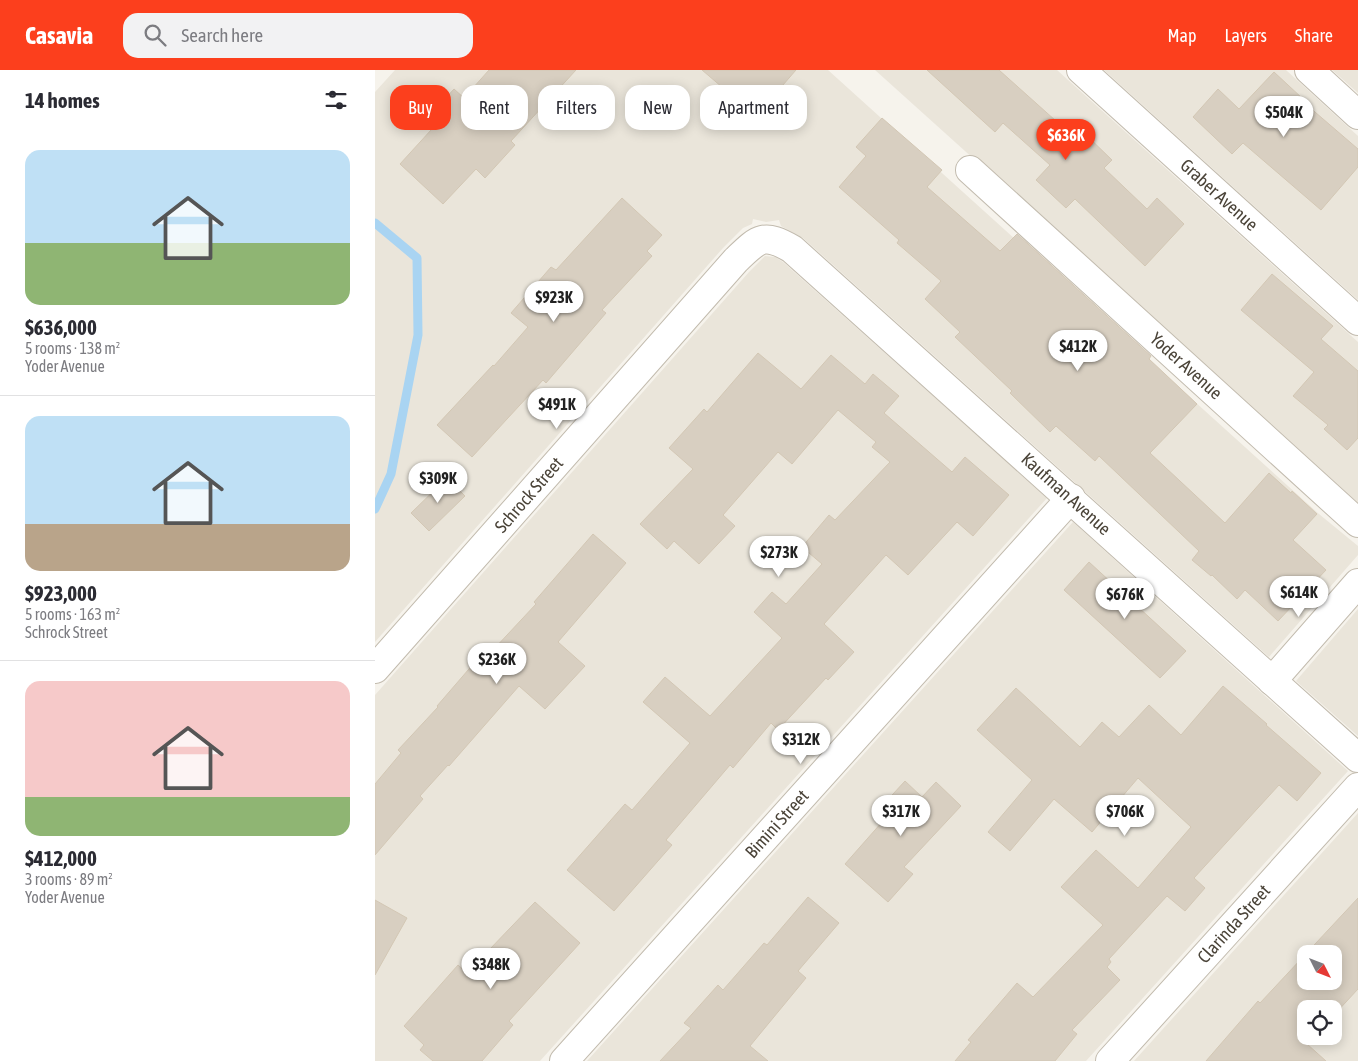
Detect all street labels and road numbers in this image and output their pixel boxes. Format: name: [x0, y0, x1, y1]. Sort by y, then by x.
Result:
street label: Graber Avenue: [1176, 154, 1262, 235]
street label: Yoder Avenue: [1146, 328, 1227, 403]
street label: Kaufman Avenue: [1017, 448, 1115, 539]
street label: Schrock Street: [490, 453, 567, 537]
street label: Bimini Street: [741, 785, 813, 862]
street label: Clarinda Street: [1193, 880, 1274, 967]

